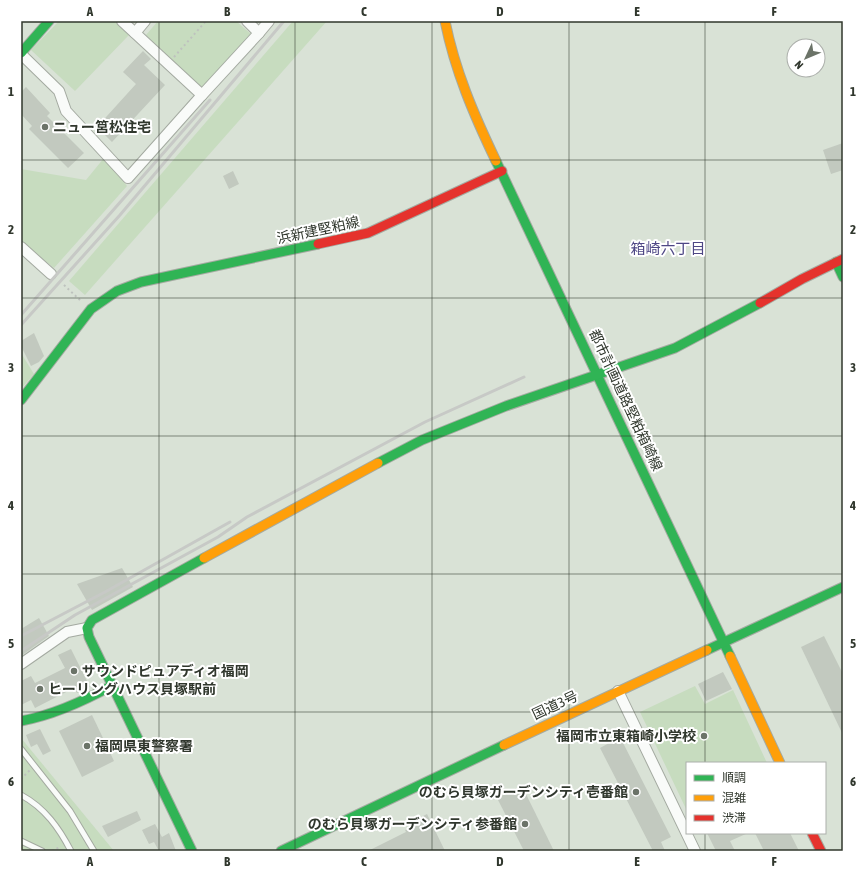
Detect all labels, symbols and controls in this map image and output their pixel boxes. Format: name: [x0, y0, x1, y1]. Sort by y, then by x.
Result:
text: A: [86, 4, 94, 19]
text: B: [224, 4, 231, 19]
text: C: [361, 4, 367, 19]
text: D: [496, 4, 504, 19]
text: E: [634, 4, 640, 19]
text: F: [771, 4, 777, 19]
north arrow: [786, 38, 826, 78]
text: N: [792, 58, 805, 71]
text: 1: [8, 84, 14, 99]
text: 1: [850, 84, 856, 99]
place label: ニュー筥松住宅: [53, 119, 151, 135]
marker: ニュー筥松住宅: [40, 122, 50, 132]
street label: 浜新建堅粕線: [275, 213, 361, 247]
text: 2: [8, 222, 14, 237]
text: 2: [850, 222, 856, 237]
district label: 箱崎六丁目: [630, 240, 706, 257]
street label: 都市計画道路堅粕箱崎線: [586, 327, 666, 473]
text: 3: [8, 360, 14, 375]
text: 3: [850, 360, 856, 375]
text: 4: [7, 498, 14, 513]
text: 4: [849, 498, 856, 513]
text: 5: [8, 636, 14, 651]
text: 5: [850, 636, 856, 651]
place label: サウンドピュアディオ福岡: [82, 663, 249, 679]
marker: サウンドピュアディオ福岡: [69, 666, 79, 676]
place label: ヒーリングハウス貝塚駅前: [48, 681, 216, 697]
marker: ヒーリングハウス貝塚駅前: [35, 684, 45, 694]
street label: 国道3号: [530, 687, 580, 723]
place label: 福岡市立東箱崎小学校: [556, 728, 696, 744]
marker: 福岡市立東箱崎小学校: [699, 731, 709, 741]
place label: 福岡県東警察署: [95, 738, 193, 754]
marker: 福岡県東警察署: [82, 741, 92, 751]
legend: [686, 762, 826, 834]
text: 順調: [722, 771, 746, 785]
text: 6: [8, 774, 14, 789]
text: 6: [850, 774, 856, 789]
place label: のむら貝塚ガーデンシティ壱番館: [419, 784, 628, 800]
marker: のむら貝塚ガーデンシティ壱番館: [631, 787, 641, 797]
text: 混雑: [722, 791, 746, 805]
text: 渋滞: [722, 811, 746, 825]
place label: のむら貝塚ガーデンシティ参番館: [308, 816, 517, 832]
marker: のむら貝塚ガーデンシティ参番館: [520, 819, 530, 829]
text: A: [86, 854, 94, 869]
text: B: [224, 854, 231, 869]
text: C: [361, 854, 367, 869]
text: D: [496, 854, 504, 869]
text: E: [634, 854, 640, 869]
text: F: [771, 854, 777, 869]

